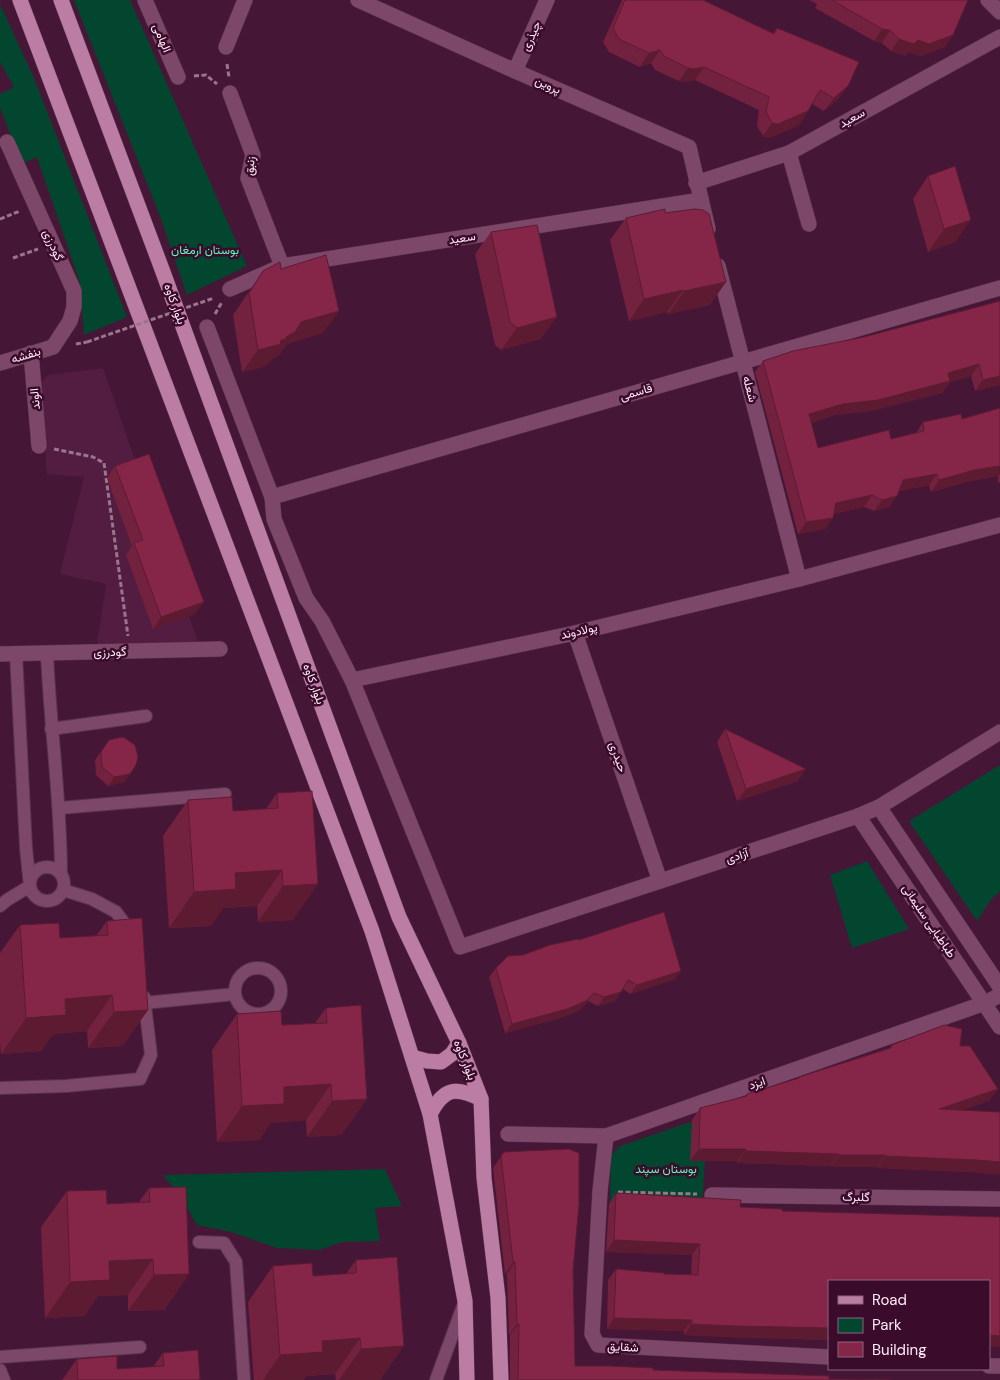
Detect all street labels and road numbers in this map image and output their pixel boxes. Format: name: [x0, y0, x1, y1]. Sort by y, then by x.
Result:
street label: چیذری: [517, 18, 545, 54]
street label: الهامی: [149, 21, 175, 55]
street label: پروین: [533, 72, 563, 98]
street label: سعید: [836, 104, 868, 132]
street label: زنبق: [241, 156, 259, 176]
street label: گودرزی: [39, 227, 67, 263]
street label: سعید: [447, 228, 477, 248]
street label: بلوار کاوه: [160, 281, 190, 327]
street label: بنفشه: [9, 343, 43, 367]
street label: شعله: [739, 374, 761, 404]
street label: قاسمی: [618, 380, 654, 404]
street label: الوند: [26, 388, 44, 410]
street label: پولادوند: [559, 619, 599, 643]
street label: گودرزی: [93, 644, 127, 660]
street label: بلوار کاوه: [299, 661, 329, 707]
street label: حیدری: [605, 740, 631, 774]
street label: آزادی: [724, 844, 752, 867]
street label: طباطبایی سلیمانی: [898, 881, 960, 961]
street label: بلوار کاوه: [450, 1037, 480, 1083]
street label: ایزد: [747, 1073, 767, 1093]
street label: گلبرگ: [842, 1189, 870, 1205]
street label: شقایق: [607, 1338, 639, 1356]

